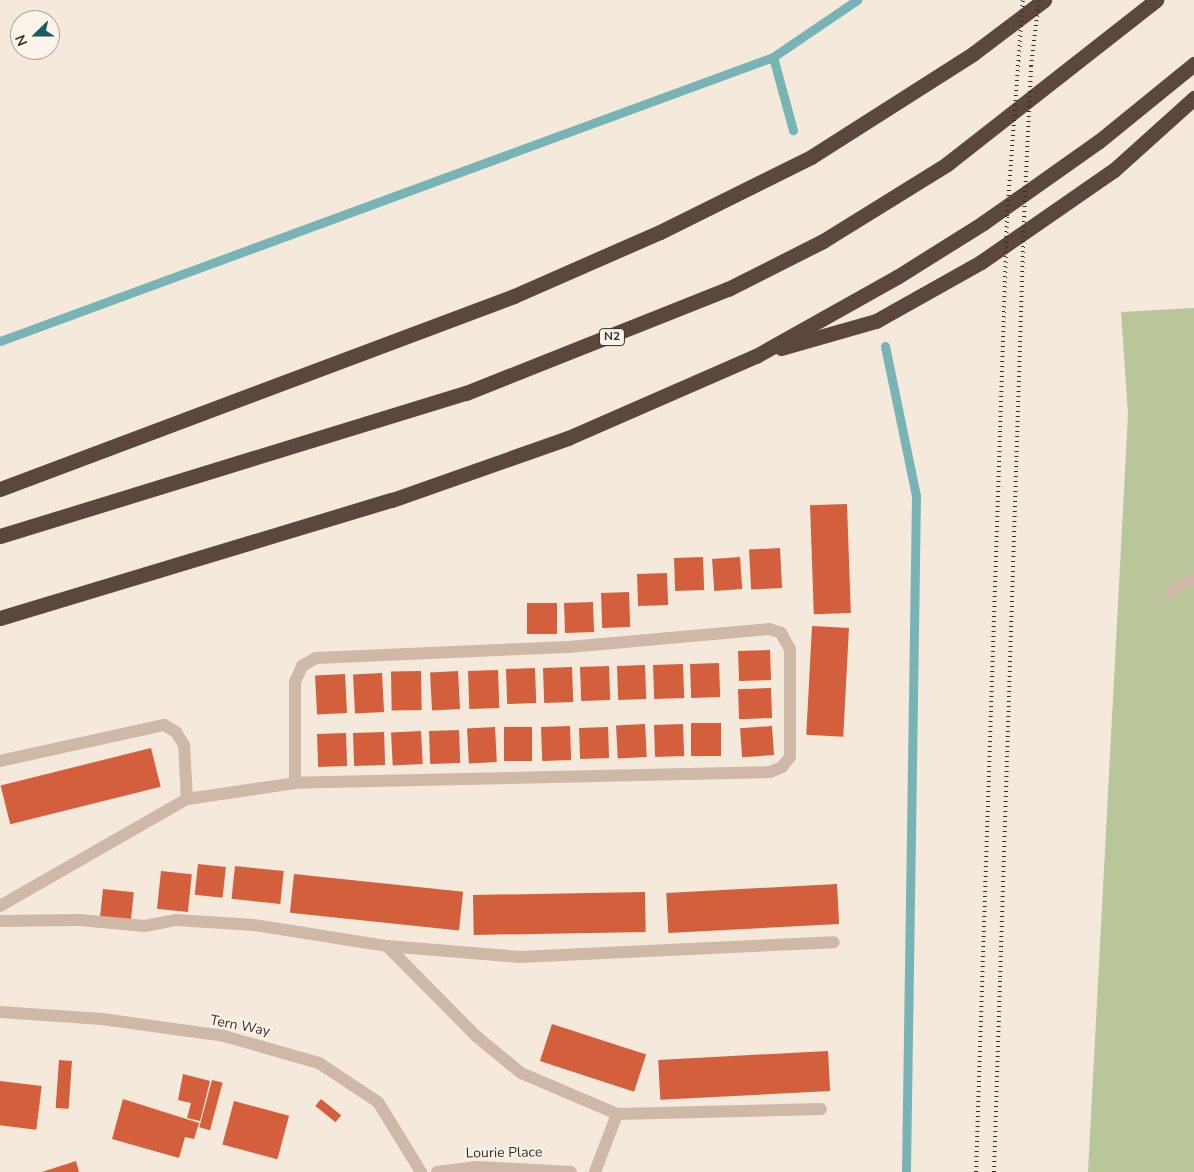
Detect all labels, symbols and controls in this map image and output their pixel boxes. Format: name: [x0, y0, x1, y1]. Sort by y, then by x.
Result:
north arrow: [10, 10, 60, 60]
text: N: [11, 32, 32, 49]
road number: N2: [598, 328, 626, 347]
street label: Tern Way: [209, 1012, 271, 1040]
street label: Lourie Place: [466, 1144, 542, 1162]

